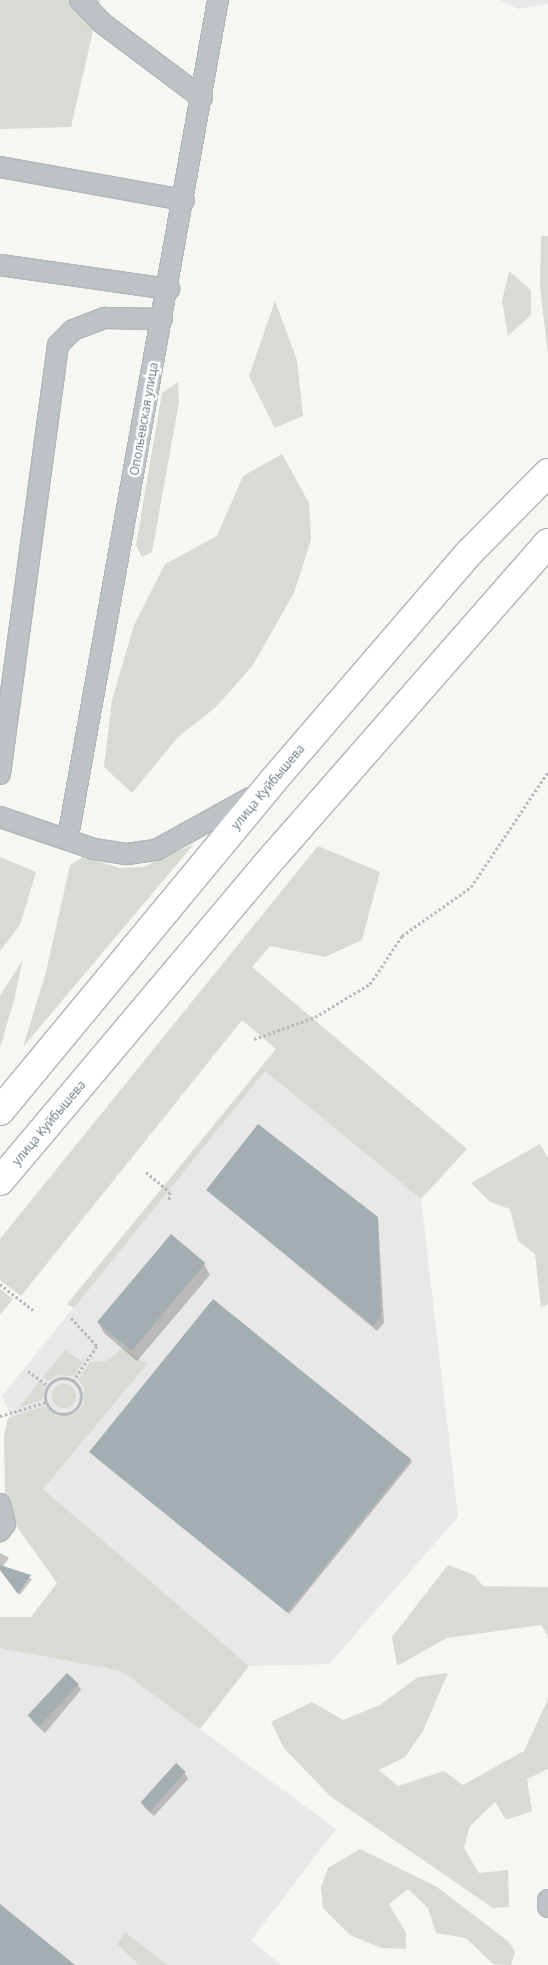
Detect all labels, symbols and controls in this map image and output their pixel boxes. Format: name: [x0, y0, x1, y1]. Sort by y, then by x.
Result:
street label: Опольевская улица: [127, 361, 161, 477]
street label: улица Куйбышева: [228, 742, 308, 832]
street label: улица Куйбышева: [9, 1078, 89, 1168]

